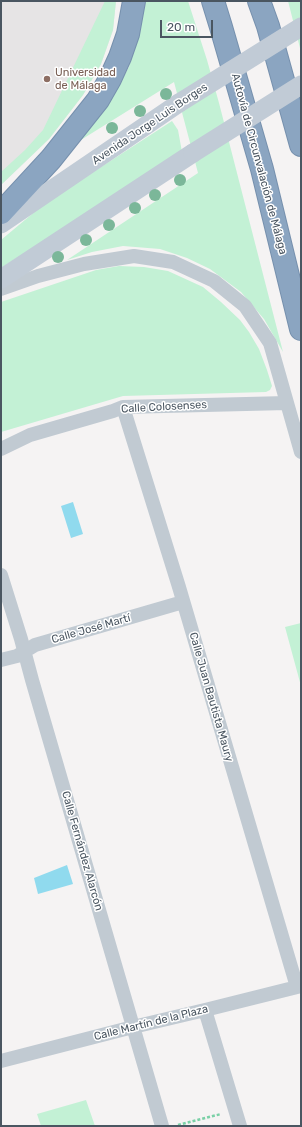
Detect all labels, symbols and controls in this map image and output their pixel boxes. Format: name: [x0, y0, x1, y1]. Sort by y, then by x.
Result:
scale bar: [162, 12, 215, 38]
text: 20 m: [167, 20, 195, 34]
place label: Universidad de Málaga: [55, 66, 116, 92]
street label: Autovía de Circunvalación de Málaga: [228, 72, 290, 256]
marker: Universidad de Málaga: [42, 74, 52, 84]
street label: Avenida Jorge Luis Borges: [90, 80, 210, 168]
street label: Calle Colosenses: [121, 398, 207, 416]
street label: Calle José Martí: [50, 611, 132, 647]
street label: Calle Juan Bautista Maury: [186, 631, 236, 763]
street label: Calle Fernández Alarcón: [59, 790, 105, 912]
street label: Calle Martín de la Plaza: [93, 1002, 209, 1044]

